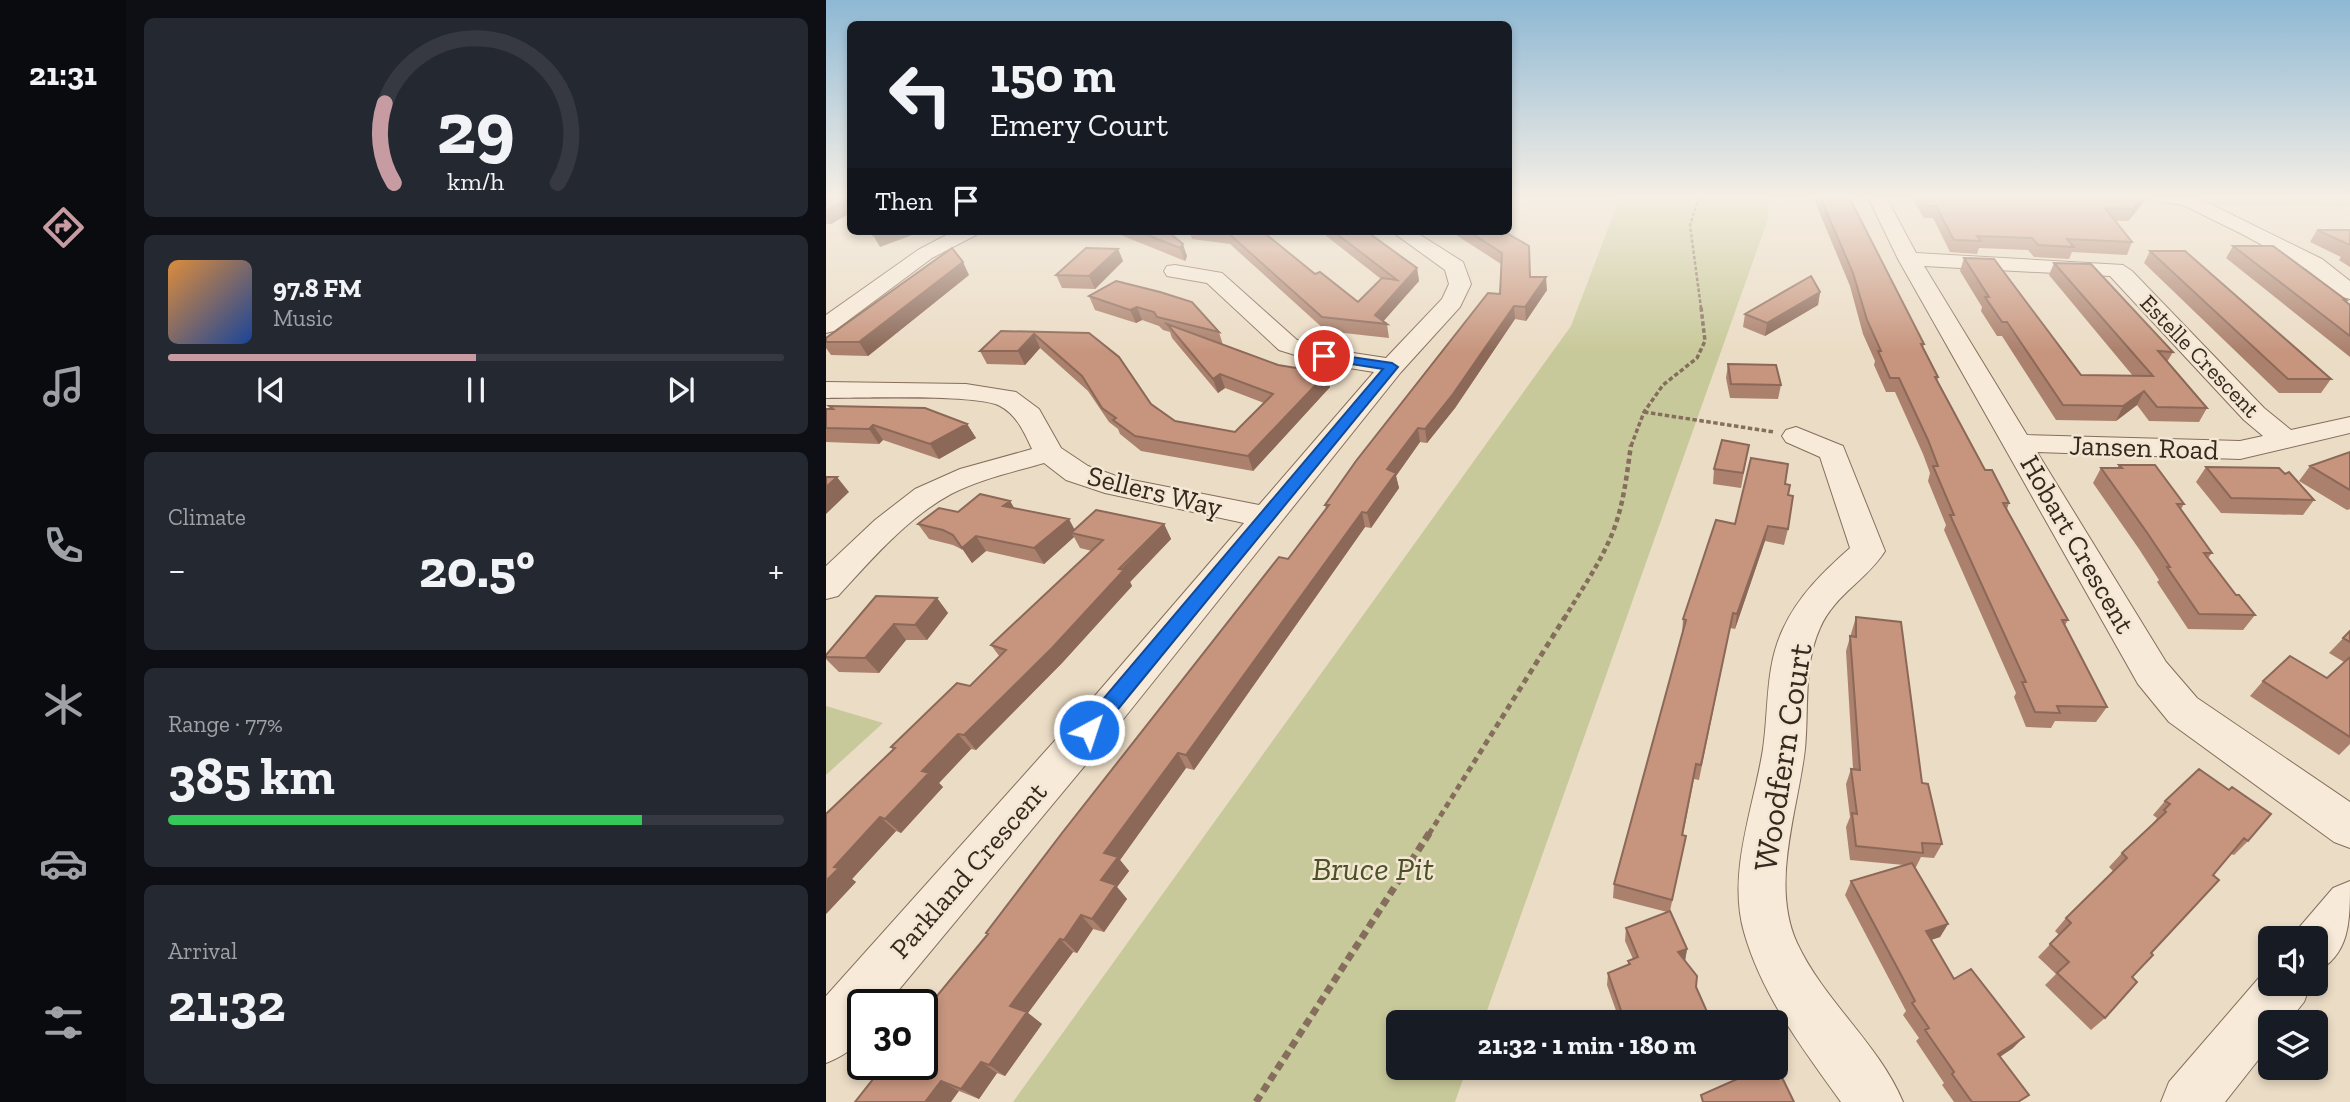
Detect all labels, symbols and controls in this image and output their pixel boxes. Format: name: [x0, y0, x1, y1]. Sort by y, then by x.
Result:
text: 150 m: [990, 46, 1116, 105]
icon: left: [875, 49, 966, 140]
text: 21:31: [29, 55, 97, 93]
text: 29: [437, 85, 515, 173]
text: Emery Court: [990, 106, 1168, 144]
text: km/h: [447, 166, 505, 196]
icon: arrive: [947, 182, 985, 220]
text: Then: [875, 185, 933, 217]
icon: directions: [39, 203, 88, 252]
text: 97.8 FM: [273, 272, 362, 304]
street label: Estelle Crescent: [2134, 289, 2266, 424]
text: Music: [273, 304, 333, 332]
pin: [1294, 326, 1354, 386]
icon: arrive: [1305, 337, 1343, 375]
icon: music: [39, 362, 88, 411]
icon: previous: [252, 371, 290, 409]
icon: pause: [457, 371, 495, 409]
icon: next: [662, 371, 700, 409]
street label: Jansen Road: [2069, 428, 2219, 467]
street label: Hobart Crescent: [2013, 450, 2142, 639]
street label: Sellers Way: [1084, 459, 1226, 524]
text: Climate: [168, 503, 246, 531]
icon: phone: [39, 521, 88, 570]
text: 20.5°: [419, 538, 535, 600]
text: −: [168, 547, 186, 593]
text: +: [768, 547, 784, 593]
street label: Woodfern Court: [1745, 640, 1820, 874]
icon: climate: [39, 680, 88, 729]
position arrow: [1052, 693, 1126, 767]
text: Range · 77%: [168, 710, 283, 738]
text: 385 km: [168, 745, 335, 807]
street label: Parkland Crescent: [883, 775, 1054, 965]
icon: car: [39, 839, 88, 888]
park label: Bruce Pit: [1312, 849, 1434, 888]
map controls: [2258, 926, 2328, 1080]
button: sound: [2258, 926, 2328, 996]
text: Arrival: [168, 937, 237, 965]
text: 21:32: [168, 972, 285, 1034]
speed limit sign: 30: [847, 989, 938, 1080]
icon: filters: [39, 998, 88, 1047]
button: layers: [2258, 1010, 2328, 1080]
text: 21:32 · 1 min · 180 m: [1478, 1029, 1696, 1061]

